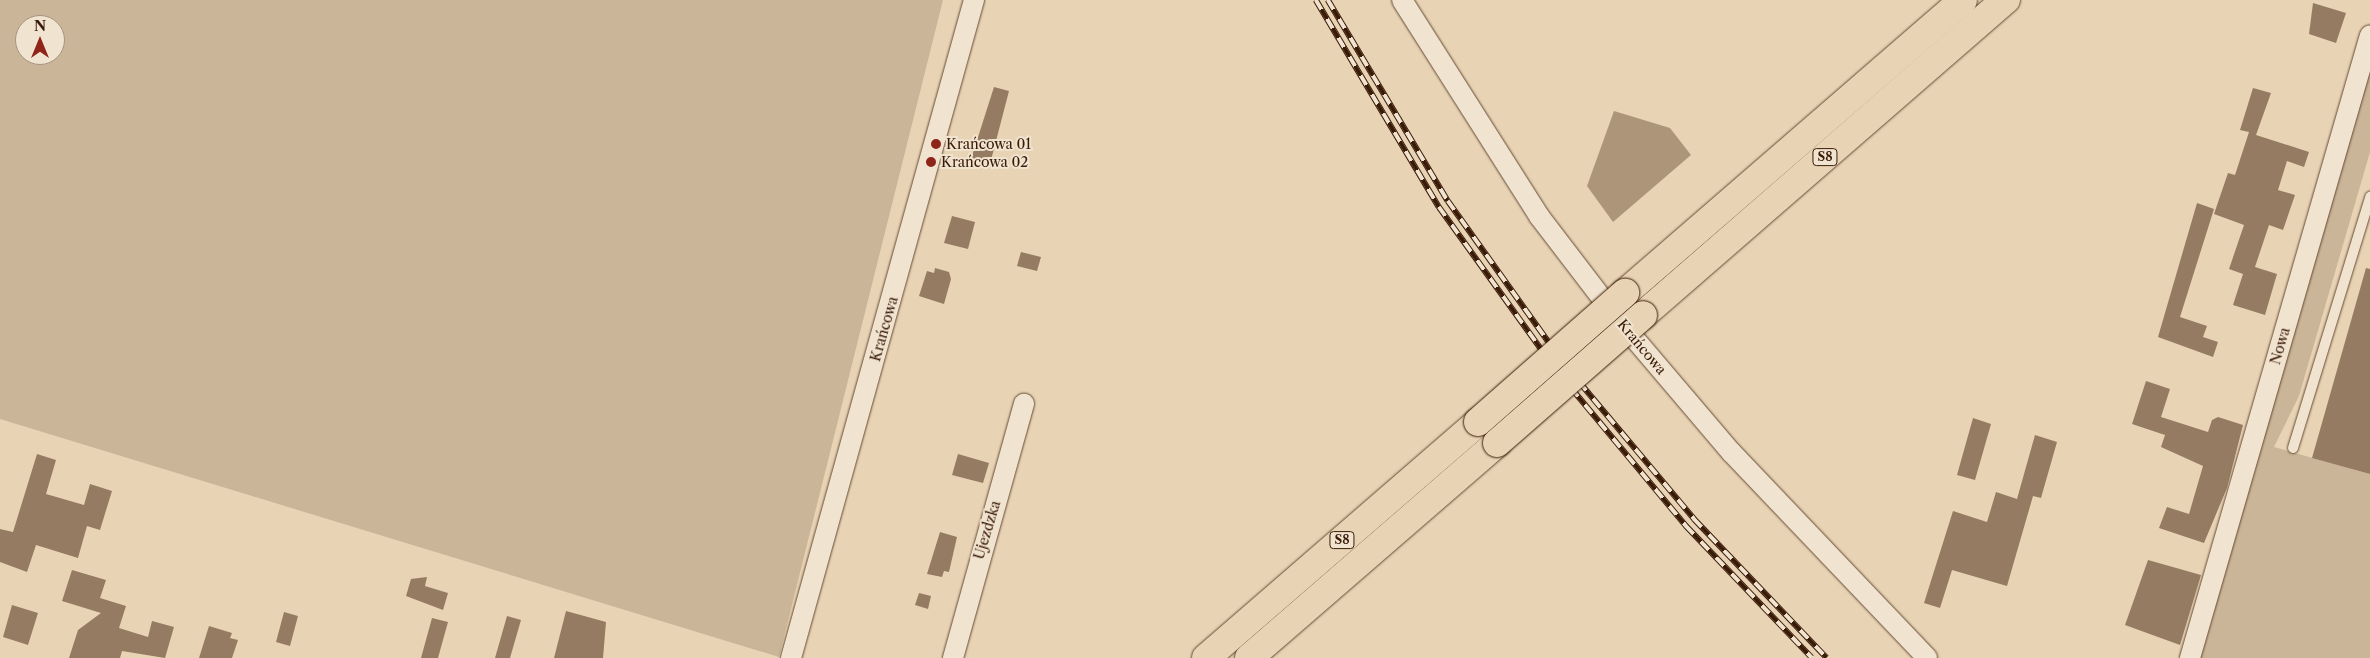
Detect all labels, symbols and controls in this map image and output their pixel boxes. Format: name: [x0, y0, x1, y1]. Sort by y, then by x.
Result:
north arrow: [15, 15, 65, 65]
text: N: [34, 17, 46, 35]
place label: Krańcowa 01: [946, 136, 1031, 152]
marker: Krańcowa 01: [930, 138, 942, 150]
road number: S8: [1811, 148, 1839, 166]
place label: Krańcowa 02: [941, 154, 1028, 170]
marker: Krańcowa 02: [925, 156, 937, 168]
street label: Krańcowa: [867, 295, 901, 363]
street label: Krańcowa: [1614, 316, 1670, 378]
street label: Nowa: [2267, 325, 2293, 367]
street label: Ujezdzka: [970, 499, 1004, 561]
road number: S8: [1328, 530, 1356, 550]

